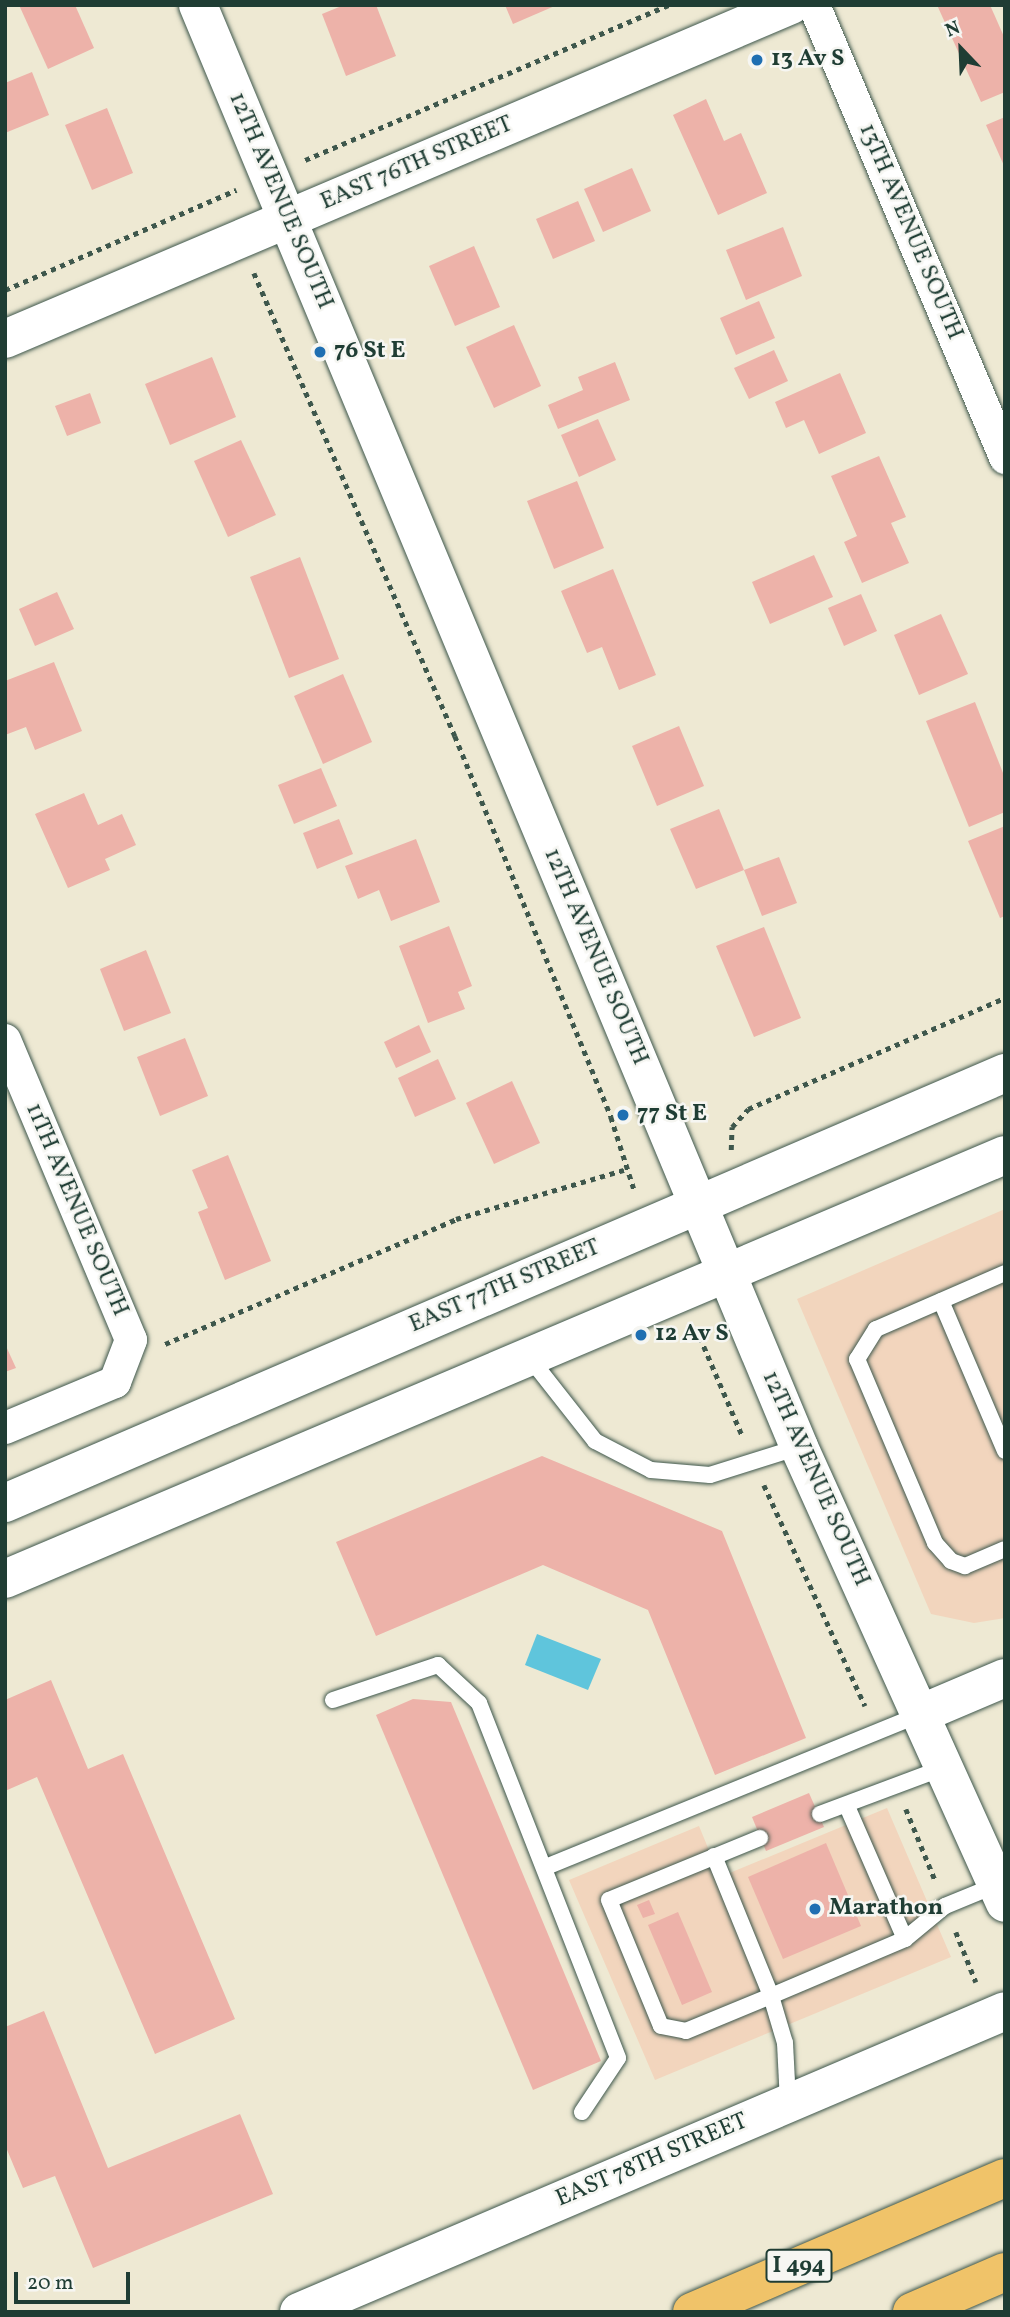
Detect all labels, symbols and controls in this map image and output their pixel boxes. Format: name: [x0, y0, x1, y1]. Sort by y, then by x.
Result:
north arrow: [926, 14, 996, 84]
text: N: [941, 15, 964, 44]
place label: 13 Av S: [771, 46, 845, 74]
marker: 13 Av S: [749, 52, 765, 68]
street label: 12TH AVENUE SOUTH: [221, 88, 339, 314]
street label: EAST 76TH STREET: [316, 110, 518, 218]
street label: 13TH AVENUE SOUTH: [851, 120, 969, 344]
place label: 76 St E: [334, 338, 405, 366]
marker: 76 St E: [312, 344, 328, 360]
street label: 12TH AVENUE SOUTH: [536, 844, 654, 1070]
street label: 11TH AVENUE SOUTH: [18, 1099, 134, 1321]
place label: 77 St E: [637, 1101, 707, 1129]
marker: 77 St E: [615, 1107, 631, 1123]
street label: EAST 77TH STREET: [405, 1234, 605, 1340]
place label: 12 Av S: [655, 1321, 729, 1349]
marker: 12 Av S: [633, 1327, 649, 1343]
street label: 12TH AVENUE SOUTH: [755, 1367, 875, 1591]
place label: Marathon: [829, 1895, 943, 1923]
marker: Marathon: [807, 1901, 823, 1917]
street label: EAST 78TH STREET: [551, 2107, 753, 2215]
road number: I 494: [764, 2246, 834, 2286]
scale bar: [18, 2258, 133, 2302]
text: 20 m: [27, 2269, 73, 2298]

